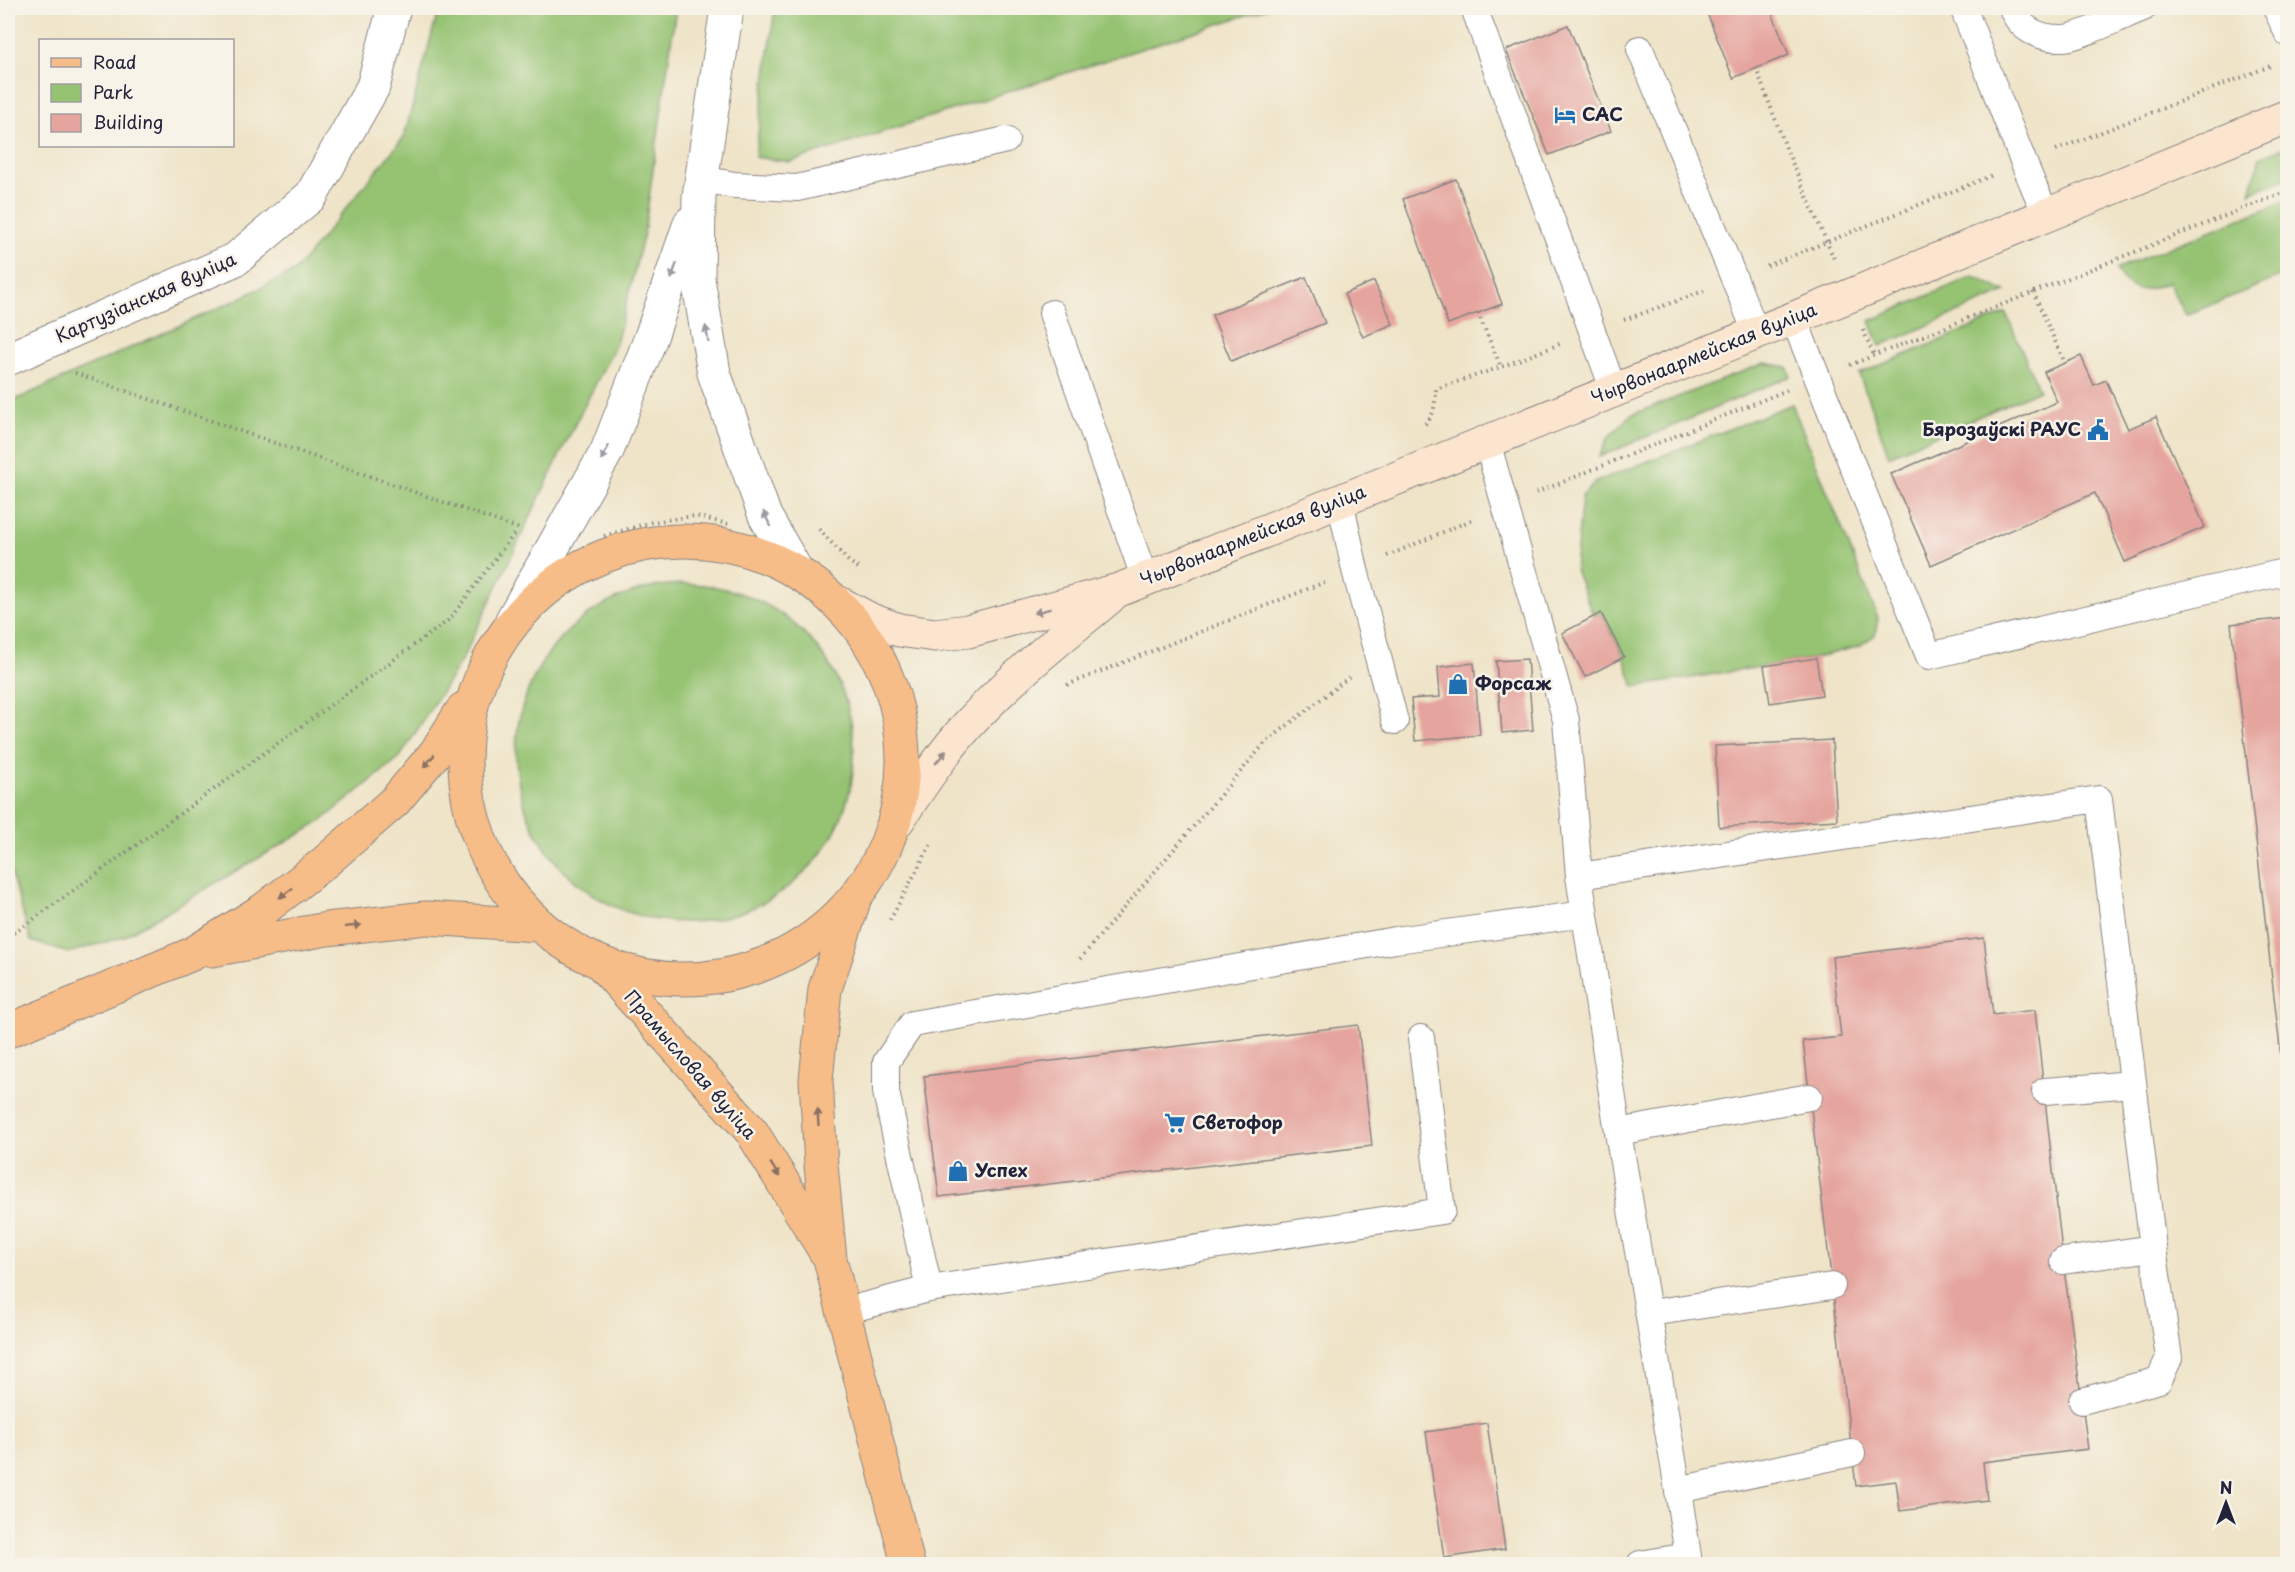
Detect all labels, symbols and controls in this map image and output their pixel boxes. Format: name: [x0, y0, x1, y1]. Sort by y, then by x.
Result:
legend: [39, 39, 234, 147]
text: Road: [93, 48, 137, 75]
text: Park: [93, 78, 133, 105]
place label: САС: [1582, 100, 1623, 127]
hotel icon: САС: [1553, 103, 1577, 127]
text: Building: [93, 108, 163, 135]
street label: Картузіанская вуліца: [51, 245, 240, 349]
one-way arrow: [668, 262, 678, 280]
street label: Чырвонаармейская вуліца: [1586, 295, 1820, 410]
one-way arrow: [703, 324, 712, 343]
place label: Бярозаўскі РАУС: [1922, 415, 2081, 442]
public building icon: Бярозаўскі РАУС: [2086, 418, 2110, 442]
one-way arrow: [600, 445, 610, 462]
street label: Чырвонаармейская вуліца: [1135, 477, 1369, 592]
one-way arrow: [763, 510, 772, 527]
one-way arrow: [1033, 607, 1051, 616]
place label: Форсаж: [1475, 669, 1552, 696]
shop icon: Форсаж: [1446, 672, 1470, 696]
one-way arrow: [935, 749, 948, 765]
one-way arrow: [422, 753, 435, 769]
one-way arrow: [278, 886, 293, 898]
one-way arrow: [344, 921, 363, 931]
street label: Прамысловая вуліца: [619, 983, 764, 1145]
one-way arrow: [814, 1107, 823, 1126]
place label: Светофор: [1192, 1108, 1283, 1135]
supermarket icon: Светофор: [1163, 1111, 1187, 1135]
place label: Успех: [974, 1156, 1028, 1183]
shop icon: Успех: [946, 1159, 970, 1183]
one-way arrow: [770, 1162, 781, 1178]
north arrow: [2196, 1473, 2256, 1533]
text: N: [2220, 1475, 2232, 1499]

